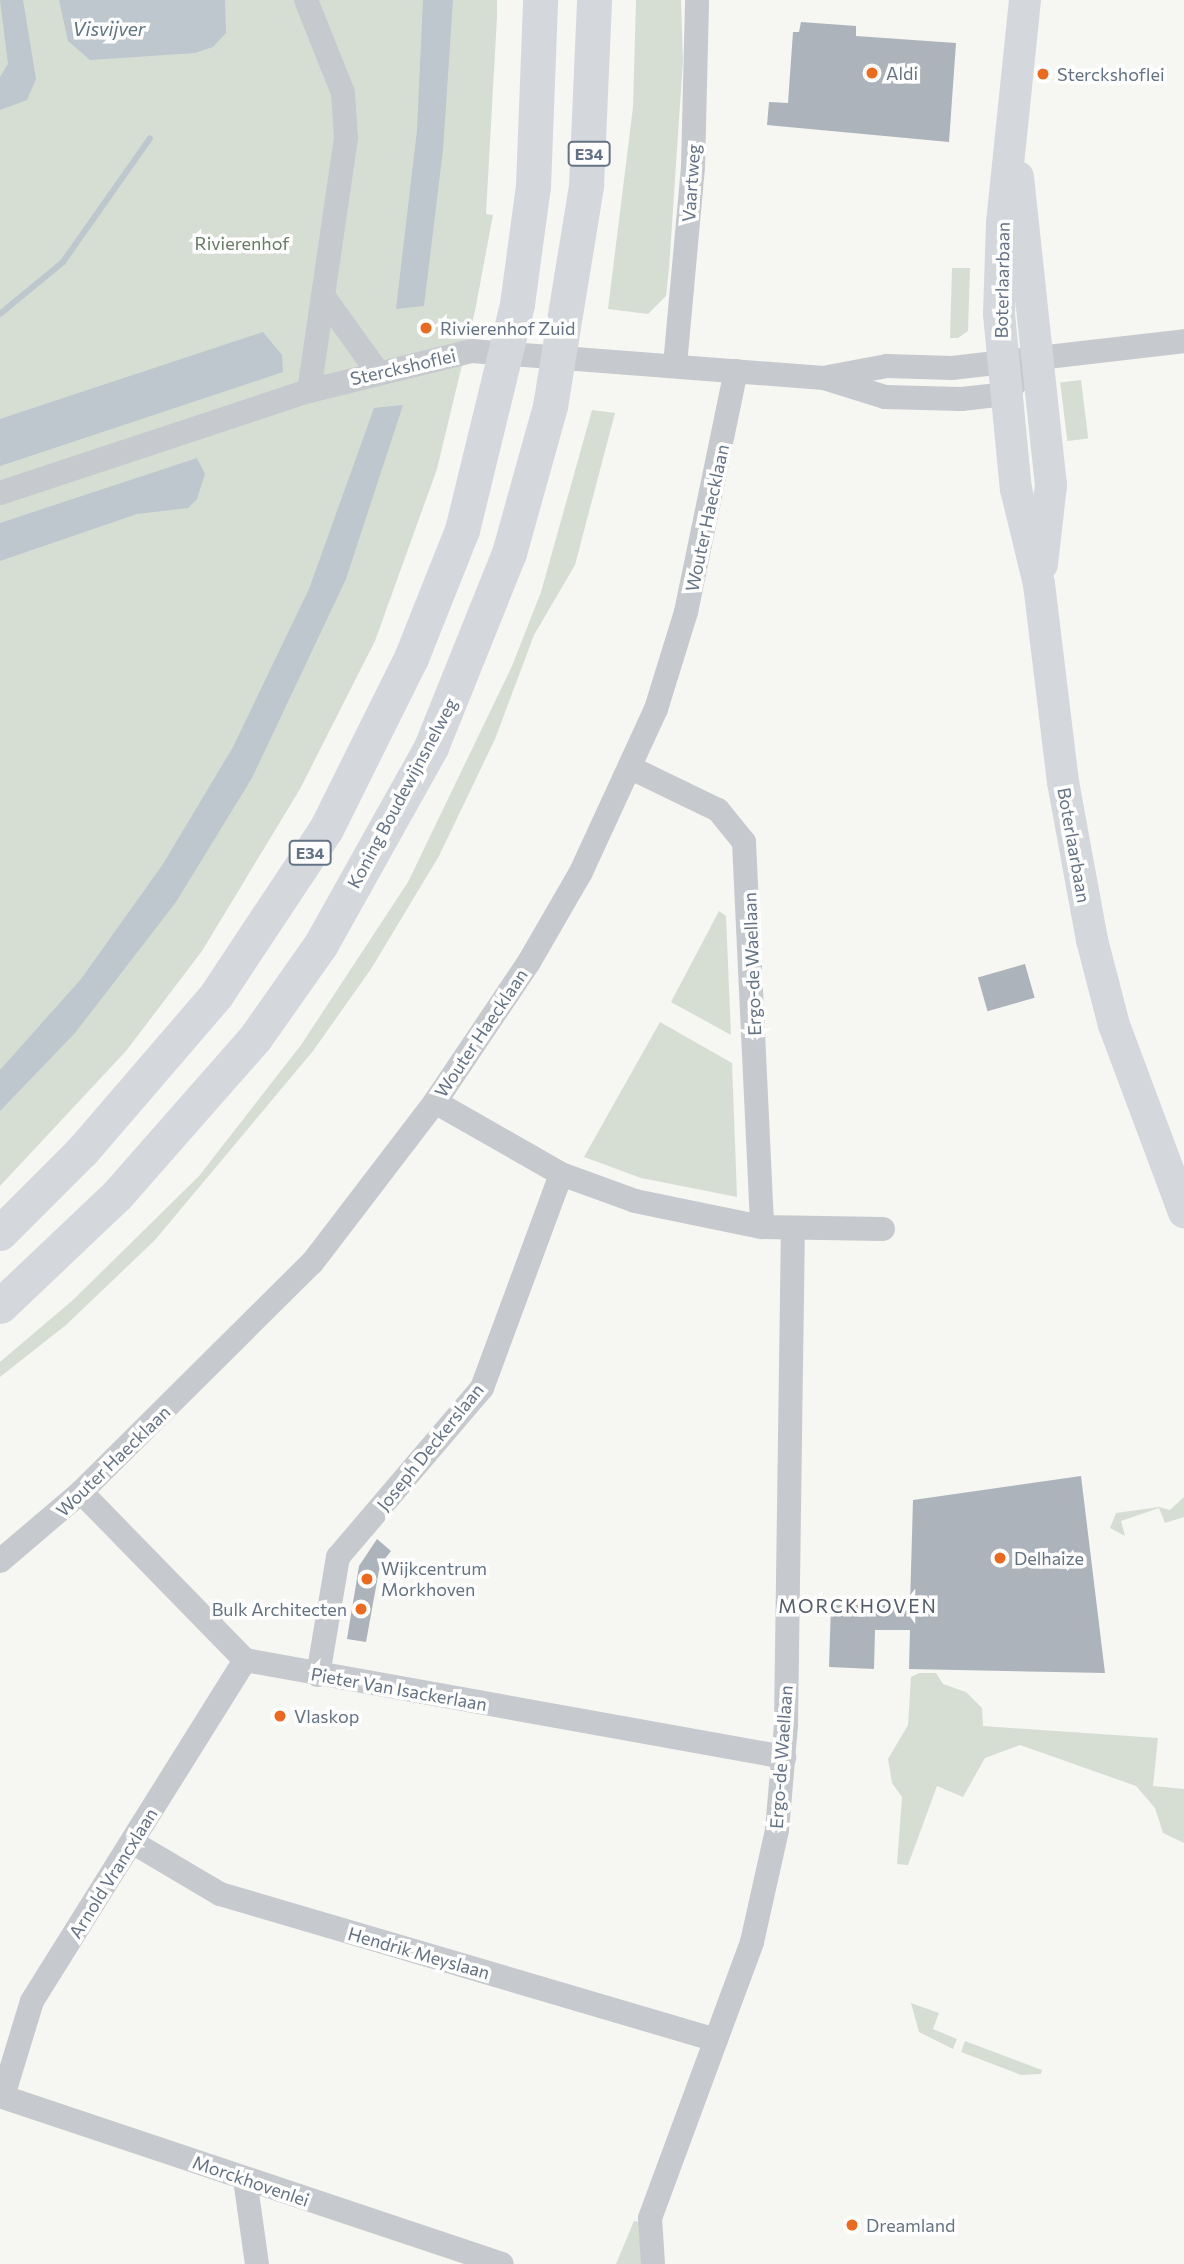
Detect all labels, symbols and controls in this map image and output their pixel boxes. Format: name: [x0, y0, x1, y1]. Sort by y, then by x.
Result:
water label: Visvijver: [73, 18, 145, 40]
place label: Aldi: [886, 62, 918, 84]
place label: Sterckshoflei: [1057, 63, 1165, 85]
marker: Aldi: [864, 65, 880, 81]
marker: Sterckshoflei: [1035, 66, 1051, 82]
road number: E34: [566, 142, 612, 166]
street label: Vaartweg: [678, 143, 704, 223]
street label: Boterlaarbaan: [990, 222, 1014, 338]
park label: Rivierenhof: [195, 232, 289, 254]
place label: Rivierenhof Zuid: [440, 317, 575, 339]
marker: Rivierenhof Zuid: [418, 320, 434, 336]
street label: Sterckshoflei: [348, 344, 458, 390]
street label: Wouter Haecklaan: [681, 442, 733, 594]
street label: Koning Boudewijnsnelweg: [343, 694, 461, 892]
street label: Boterlaarbaan: [1053, 786, 1095, 904]
road number: E34: [287, 840, 333, 866]
street label: Ergo-de Waellaan: [739, 892, 765, 1036]
street label: Wouter Haecklaan: [430, 965, 532, 1101]
street label: Joseph Deckerslaan: [372, 1379, 488, 1515]
street label: Wouter Haecklaan: [52, 1401, 174, 1521]
place label: Delhaize: [1014, 1547, 1084, 1569]
marker: Delhaize: [992, 1550, 1008, 1566]
place label: Wijkcentrum Morkhoven: [381, 1558, 487, 1600]
marker: Wijkcentrum Morkhoven: [359, 1571, 375, 1587]
district label: MORCKHOVEN: [779, 1595, 937, 1617]
place label: Bulk Architecten: [212, 1598, 347, 1620]
marker: Bulk Architecten: [353, 1601, 369, 1617]
street label: Pieter Van Isackerlaan: [309, 1663, 489, 1715]
street label: Ergo-de Waellaan: [765, 1685, 797, 1829]
place label: Vlaskop: [294, 1705, 359, 1727]
marker: Vlaskop: [272, 1708, 288, 1724]
street label: Arnold Vrancxlaan: [64, 1804, 162, 1942]
street label: Hendrik Meyslaan: [346, 1922, 492, 1984]
street label: Morckhovenlei: [190, 2151, 312, 2211]
place label: Dreamland: [866, 2214, 955, 2236]
marker: Dreamland: [844, 2217, 860, 2233]

